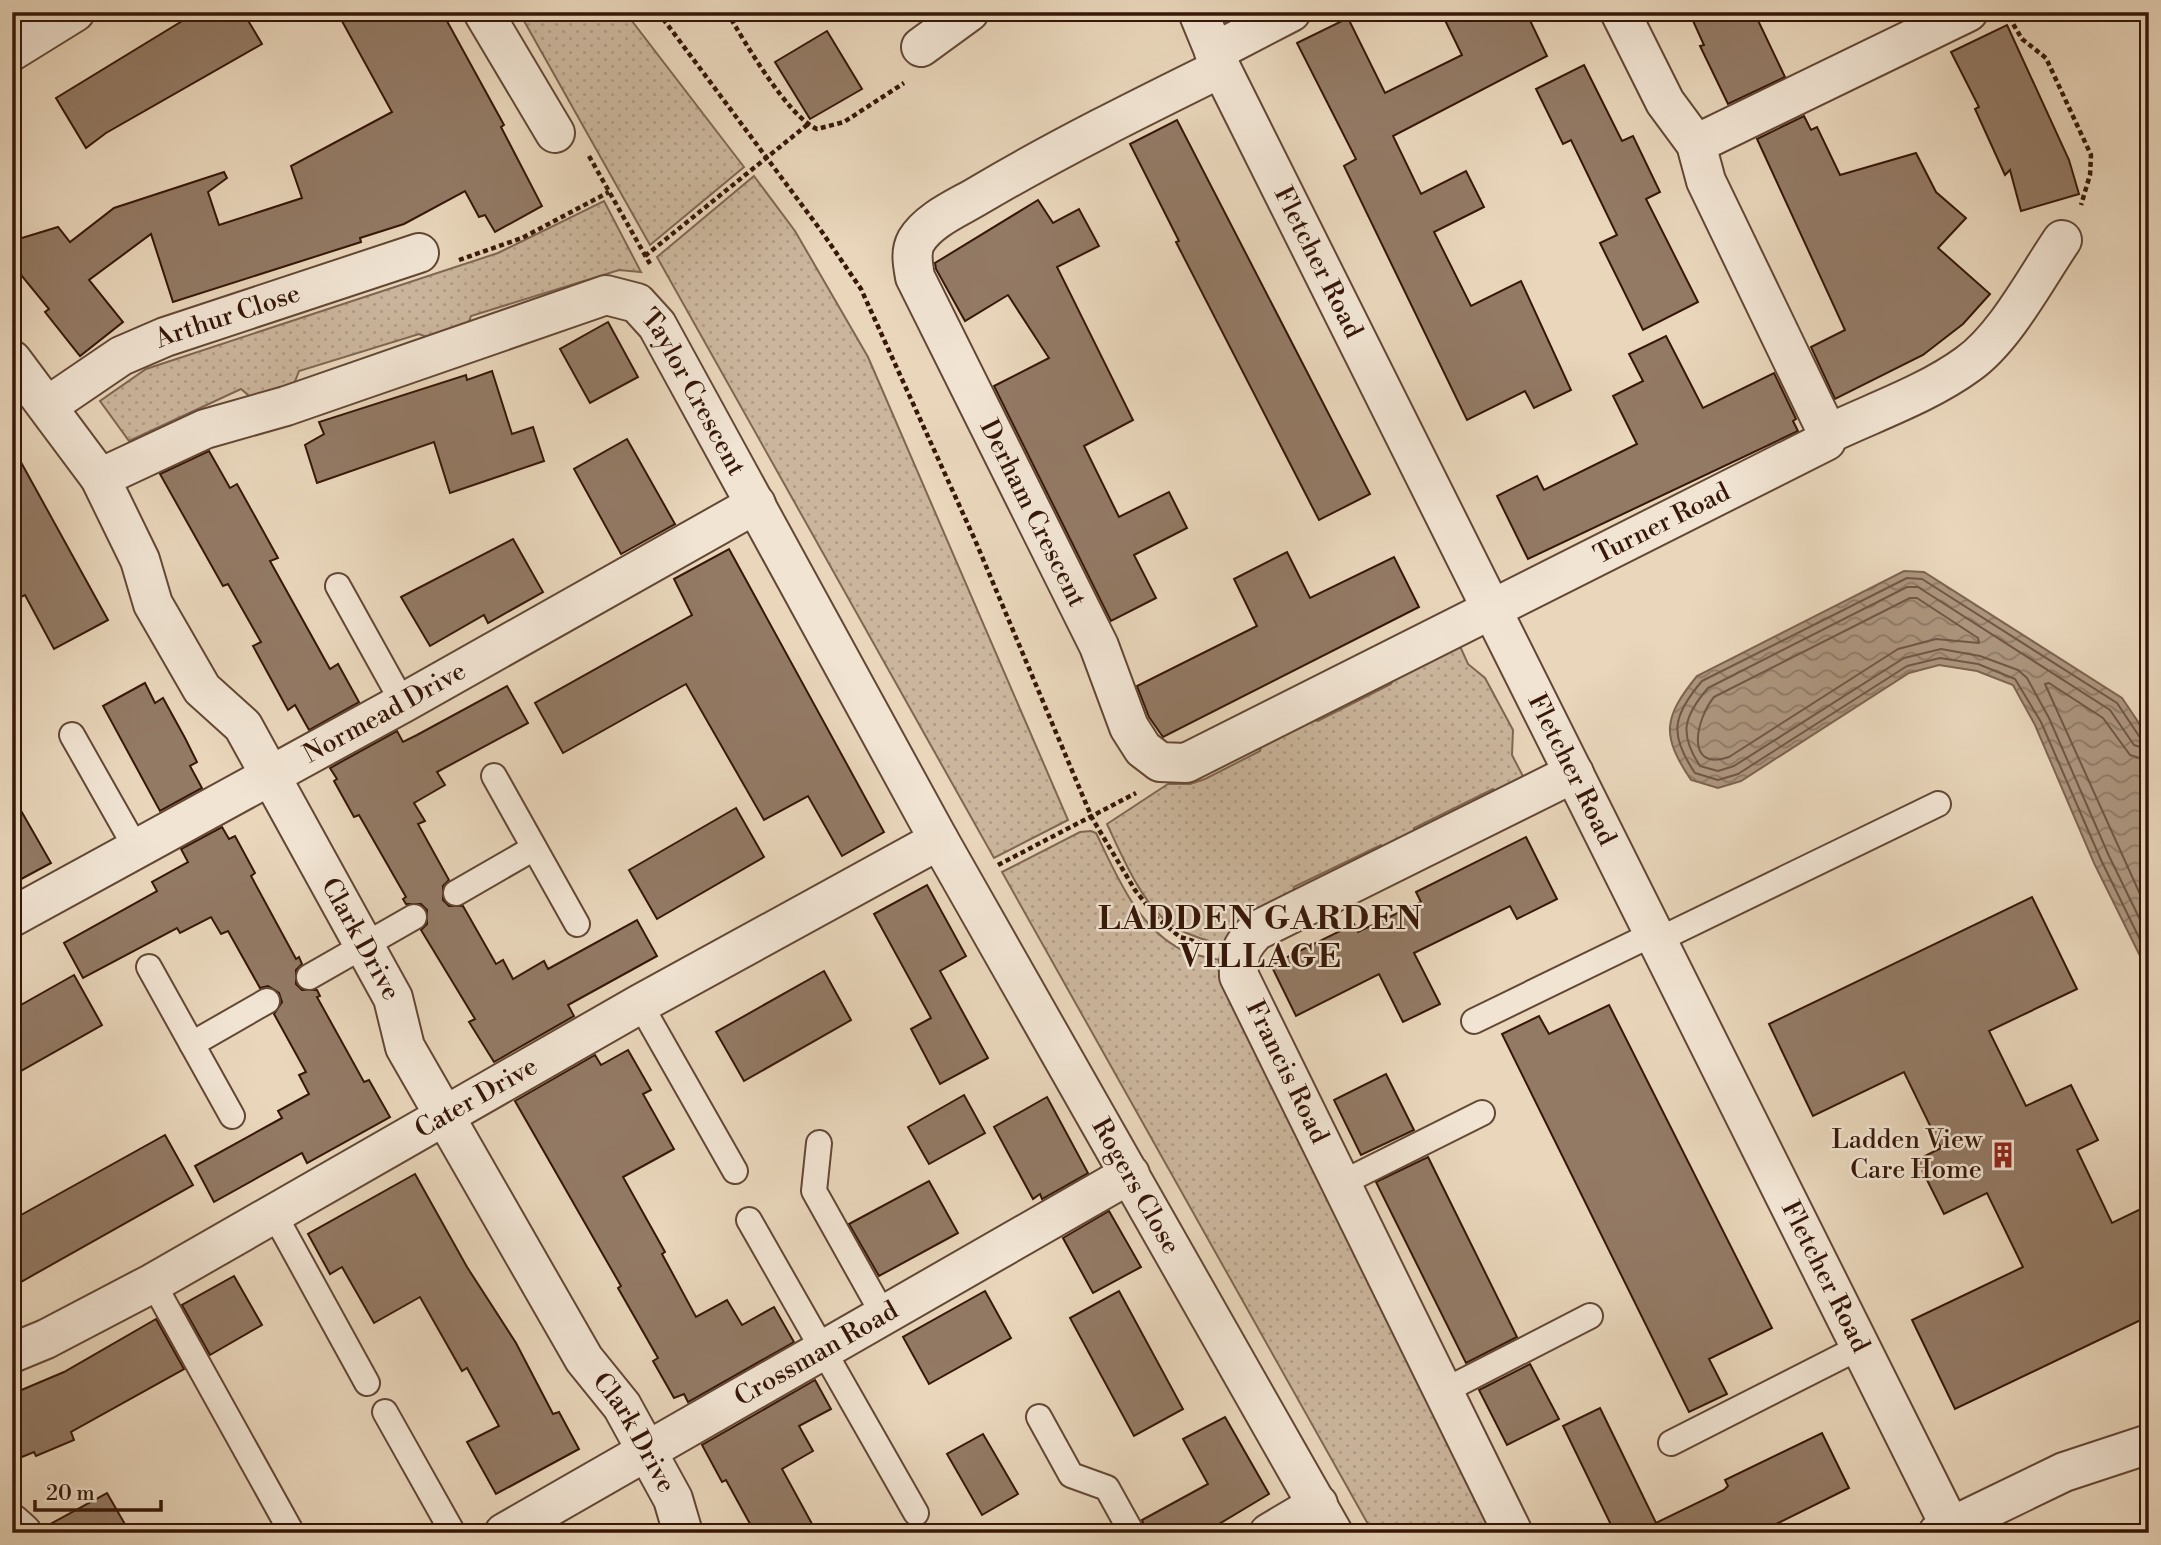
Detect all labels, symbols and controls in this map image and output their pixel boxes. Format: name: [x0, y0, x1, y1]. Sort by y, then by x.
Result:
street label: Fletcher Road: [1267, 181, 1370, 344]
street label: Arthur Close: [149, 277, 304, 356]
street label: Taylor Crescent: [634, 302, 752, 481]
street label: Derham Crescent: [973, 414, 1093, 612]
street label: Turner Road: [1589, 476, 1736, 571]
street label: Normead Drive: [298, 655, 472, 770]
street label: Fletcher Road: [1521, 689, 1623, 851]
street label: Clark Drive: [314, 872, 407, 1006]
district label: LADDEN GARDEN VILLAGE: [1098, 899, 1424, 978]
street label: Francis Road: [1239, 995, 1336, 1149]
street label: Cater Drive: [409, 1050, 543, 1146]
street label: Rogers Close: [1085, 1113, 1187, 1260]
place label: Ladden View Care Home: [1831, 1124, 1983, 1186]
building icon: Ladden View Care Home: [1988, 1140, 2018, 1170]
street label: Fletcher Road: [1774, 1196, 1877, 1358]
street label: Crossman Road: [729, 1294, 904, 1413]
street label: Clark Drive: [585, 1366, 682, 1498]
scale bar: [35, 1468, 161, 1512]
text: 20 m: [46, 1481, 95, 1507]

